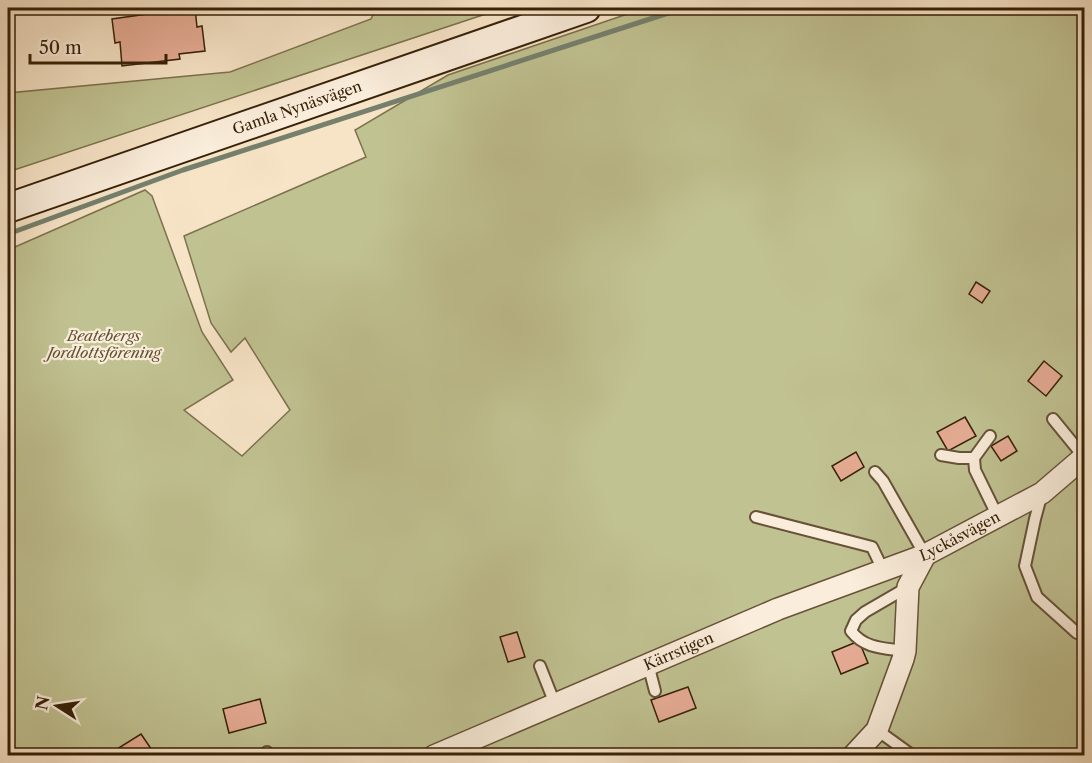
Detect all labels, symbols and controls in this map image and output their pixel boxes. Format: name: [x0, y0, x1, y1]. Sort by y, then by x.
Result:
scale bar: [30, 27, 166, 65]
text: 50 m: [39, 37, 82, 59]
street label: Gamla Nynäsvägen: [230, 76, 365, 139]
park label: Beatebergs Jordlottsförening: [43, 326, 162, 362]
street label: Lyckåsvägen: [917, 507, 1004, 565]
street label: Kärrstigen: [641, 627, 717, 674]
north arrow: [27, 676, 87, 736]
text: N: [31, 694, 54, 712]

